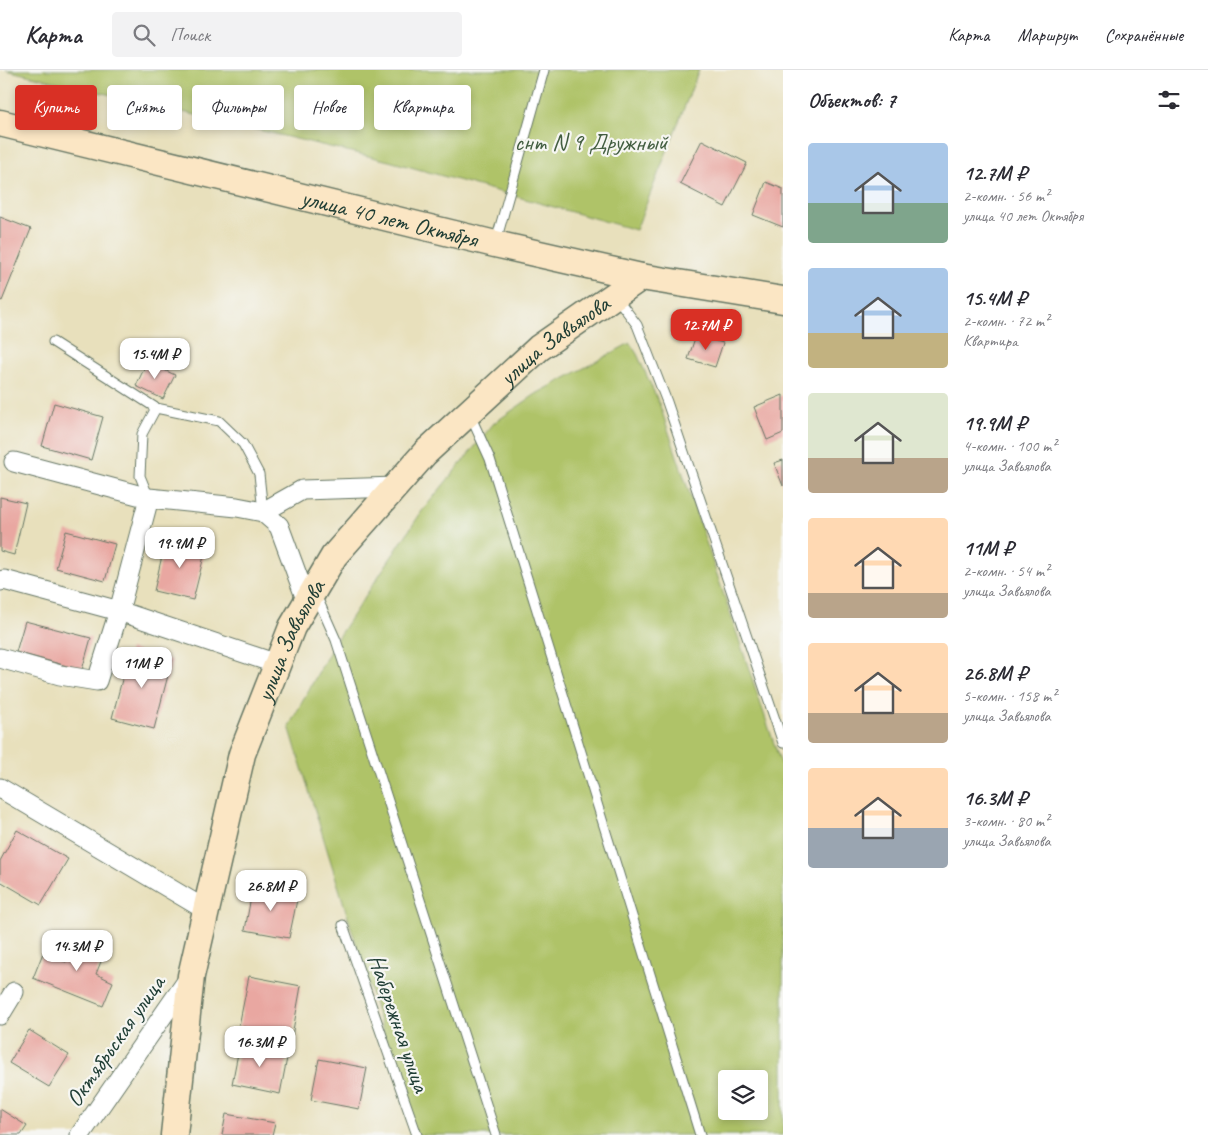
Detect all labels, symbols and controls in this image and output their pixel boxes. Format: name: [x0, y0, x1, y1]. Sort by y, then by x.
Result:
search box: [112, 12, 462, 57]
text: Карта: [25, 20, 82, 50]
icon: search: [130, 21, 158, 49]
text: Поиск: [170, 23, 210, 47]
text: Карта: [948, 24, 989, 46]
text: Маршрут: [1017, 24, 1077, 46]
text: Сохранённые: [1105, 24, 1183, 46]
chip: Купить: [15, 85, 97, 130]
chip: Снять: [107, 85, 182, 130]
chip: Фильтры: [192, 85, 284, 130]
chip: Новое: [294, 85, 364, 130]
chip: Квартира: [374, 85, 471, 130]
icon: filters: [1155, 86, 1183, 114]
text: Объектов: 7: [808, 87, 896, 113]
park label: снт N 9 Дружный: [515, 127, 669, 157]
text: 12.7M ₽: [963, 160, 1027, 186]
icon: home: [848, 163, 908, 223]
street label: улица 40 лет Октября: [296, 182, 482, 255]
text: 2-комн. · 56 m²: [963, 186, 1049, 206]
text: улица 40 лет Октября: [963, 206, 1083, 226]
text: 15.4M ₽: [963, 285, 1026, 311]
street label: улица Завьялова: [491, 288, 617, 393]
icon: home: [848, 288, 908, 348]
pin: 12.7M ₽: [660, 308, 752, 351]
text: 2-комн. · 72 m²: [963, 311, 1049, 331]
text: 12.7M ₽: [682, 315, 730, 335]
text: Квартира: [963, 331, 1018, 351]
pin: 15.4M ₽: [109, 338, 201, 380]
text: 15.4M ₽: [131, 344, 179, 364]
text: 19.9M ₽: [963, 410, 1026, 436]
icon: home: [848, 413, 908, 473]
text: 4-комн. · 100 m²: [963, 436, 1056, 456]
text: улица Завьялова: [963, 456, 1051, 476]
pin: 19.9M ₽: [134, 526, 226, 569]
text: 19.9M ₽: [156, 533, 204, 553]
text: 11M ₽: [963, 535, 1013, 561]
icon: home: [848, 538, 908, 598]
text: 2-комн. · 54 m²: [963, 561, 1049, 581]
street label: улица Завьялова: [248, 573, 332, 708]
text: улица Завьялова: [963, 581, 1051, 601]
pin: 11M ₽: [107, 646, 177, 689]
text: 11M ₽: [123, 653, 161, 673]
text: 26.8M ₽: [963, 660, 1027, 686]
icon: home: [848, 663, 908, 723]
text: 5-комн. · 158 m²: [963, 686, 1056, 706]
text: улица Завьялова: [963, 706, 1051, 726]
text: 16.3M ₽: [963, 785, 1027, 811]
icon: home: [848, 788, 908, 848]
text: 3-комн. · 80 m²: [963, 811, 1049, 831]
text: улица Завьялова: [963, 831, 1051, 851]
pin: 26.8M ₽: [225, 870, 317, 912]
text: 26.8M ₽: [247, 876, 295, 896]
pin: 14.3M ₽: [31, 930, 123, 972]
text: 14.3M ₽: [53, 936, 101, 956]
street label: Набережная улица: [361, 950, 437, 1097]
street label: Октябрьская улица: [59, 968, 172, 1112]
pin: 16.3M ₽: [214, 1026, 306, 1068]
text: 16.3M ₽: [236, 1032, 284, 1052]
map controls: [718, 1070, 768, 1120]
button: layers: [718, 1070, 768, 1120]

